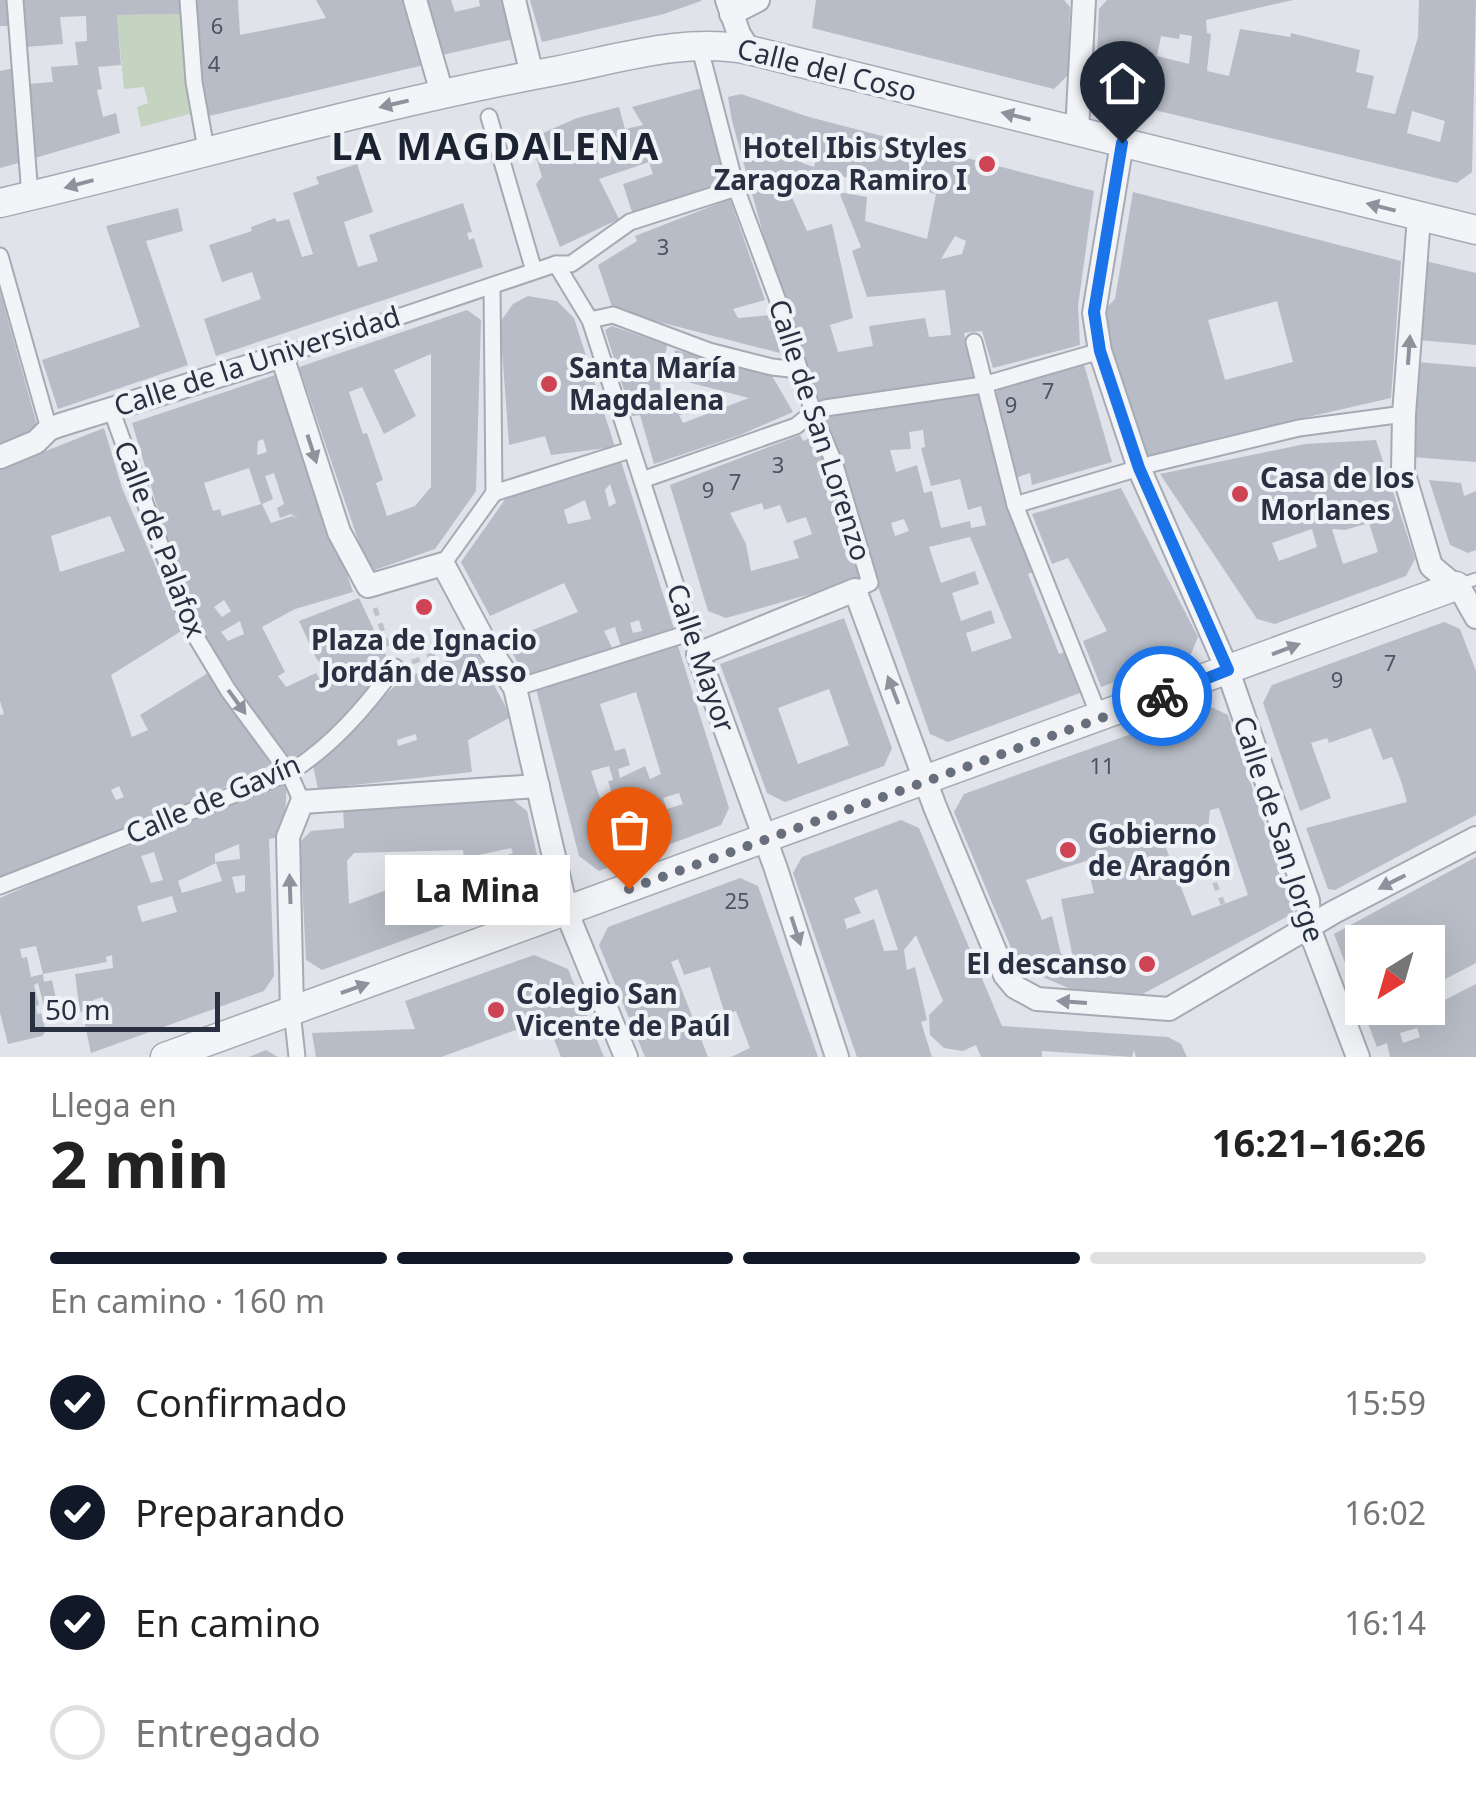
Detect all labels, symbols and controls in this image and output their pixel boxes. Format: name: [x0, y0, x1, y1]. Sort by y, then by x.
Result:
house number: 6: [211, 10, 223, 40]
street label: Calle del Coso: [734, 28, 921, 110]
pin: [1080, 41, 1165, 144]
house number: 4: [208, 48, 221, 78]
icon: home: [1095, 56, 1150, 111]
one-way arrow: [379, 97, 410, 112]
one-way arrow: [1000, 108, 1031, 124]
district label: LA MAGDALENA: [331, 119, 661, 171]
place label: Hotel Ibis Styles Zaragoza Ramiro I: [714, 128, 967, 198]
marker: Hotel Ibis Styles Zaragoza Ramiro I: [976, 153, 998, 175]
one-way arrow: [63, 176, 94, 192]
one-way arrow: [1365, 199, 1396, 214]
house number: 3: [657, 231, 669, 261]
street label: Calle de San Lorenzo: [761, 294, 881, 565]
street label: Calle de la Universidad: [109, 296, 405, 424]
one-way arrow: [1401, 333, 1417, 365]
place label: Santa María Magdalena: [569, 348, 736, 418]
marker: Santa María Magdalena: [538, 373, 560, 395]
house number: 7: [1042, 375, 1054, 405]
house number: 9: [1005, 389, 1017, 419]
one-way arrow: [305, 434, 320, 464]
street label: Calle de Palafox: [106, 435, 216, 643]
house number: 3: [772, 449, 784, 479]
place label: Casa de los Morlanes: [1260, 458, 1414, 528]
house number: 7: [729, 466, 741, 496]
house number: 9: [702, 474, 714, 504]
marker: Casa de los Morlanes: [1229, 483, 1251, 505]
street label: Calle Mayor: [659, 578, 745, 737]
marker: Plaza de Ignacio Jordán de Asso: [413, 596, 435, 618]
place label: Plaza de Ignacio Jordán de Asso: [311, 620, 537, 690]
one-way arrow: [1271, 641, 1301, 656]
courier: [1112, 646, 1212, 746]
house number: 7: [1384, 647, 1396, 677]
house number: 9: [1331, 664, 1343, 694]
icon: bike: [1135, 669, 1190, 724]
one-way arrow: [885, 674, 901, 704]
one-way arrow: [226, 689, 246, 715]
street label: Calle de San Jorge: [1225, 711, 1334, 947]
street label: Calle de Gavín: [120, 744, 306, 852]
house number: 11: [1089, 750, 1115, 780]
pin: [587, 787, 672, 890]
icon: bag: [602, 802, 657, 857]
place label: Gobierno de Aragón: [1088, 814, 1231, 884]
marker: Gobierno de Aragón: [1057, 839, 1079, 861]
callout: La Mina: [384, 854, 569, 924]
text: La Mina: [415, 868, 540, 911]
one-way arrow: [281, 872, 297, 904]
one-way arrow: [1377, 873, 1406, 890]
house number: 25: [724, 885, 750, 915]
one-way arrow: [789, 917, 804, 947]
north arrow: [1345, 925, 1445, 1025]
map controls: [1345, 925, 1445, 1025]
place label: El descanso: [966, 944, 1127, 982]
marker: El descanso: [1136, 953, 1158, 975]
place label: Colegio San Vicente de Paúl: [516, 974, 730, 1044]
one-way arrow: [341, 980, 371, 995]
scale bar: [30, 987, 220, 1032]
text: 50 m: [45, 990, 111, 1028]
one-way arrow: [1055, 993, 1087, 1009]
marker: Colegio San Vicente de Paúl: [485, 999, 507, 1021]
text: Llega en: [50, 1083, 177, 1126]
text: 16:21–16:26: [1212, 1116, 1426, 1168]
text: 2 min: [50, 1119, 229, 1207]
text: En camino · 160 m: [50, 1279, 325, 1322]
icon: check: [50, 1375, 105, 1430]
text: Confirmado: [135, 1376, 347, 1428]
text: 15:59: [1344, 1381, 1426, 1424]
icon: check: [50, 1485, 105, 1540]
text: Preparando: [135, 1486, 345, 1538]
text: 16:02: [1344, 1491, 1426, 1534]
icon: check: [50, 1595, 105, 1650]
text: En camino: [135, 1596, 321, 1648]
text: 16:14: [1344, 1601, 1426, 1644]
text: Entregado: [135, 1706, 321, 1758]

